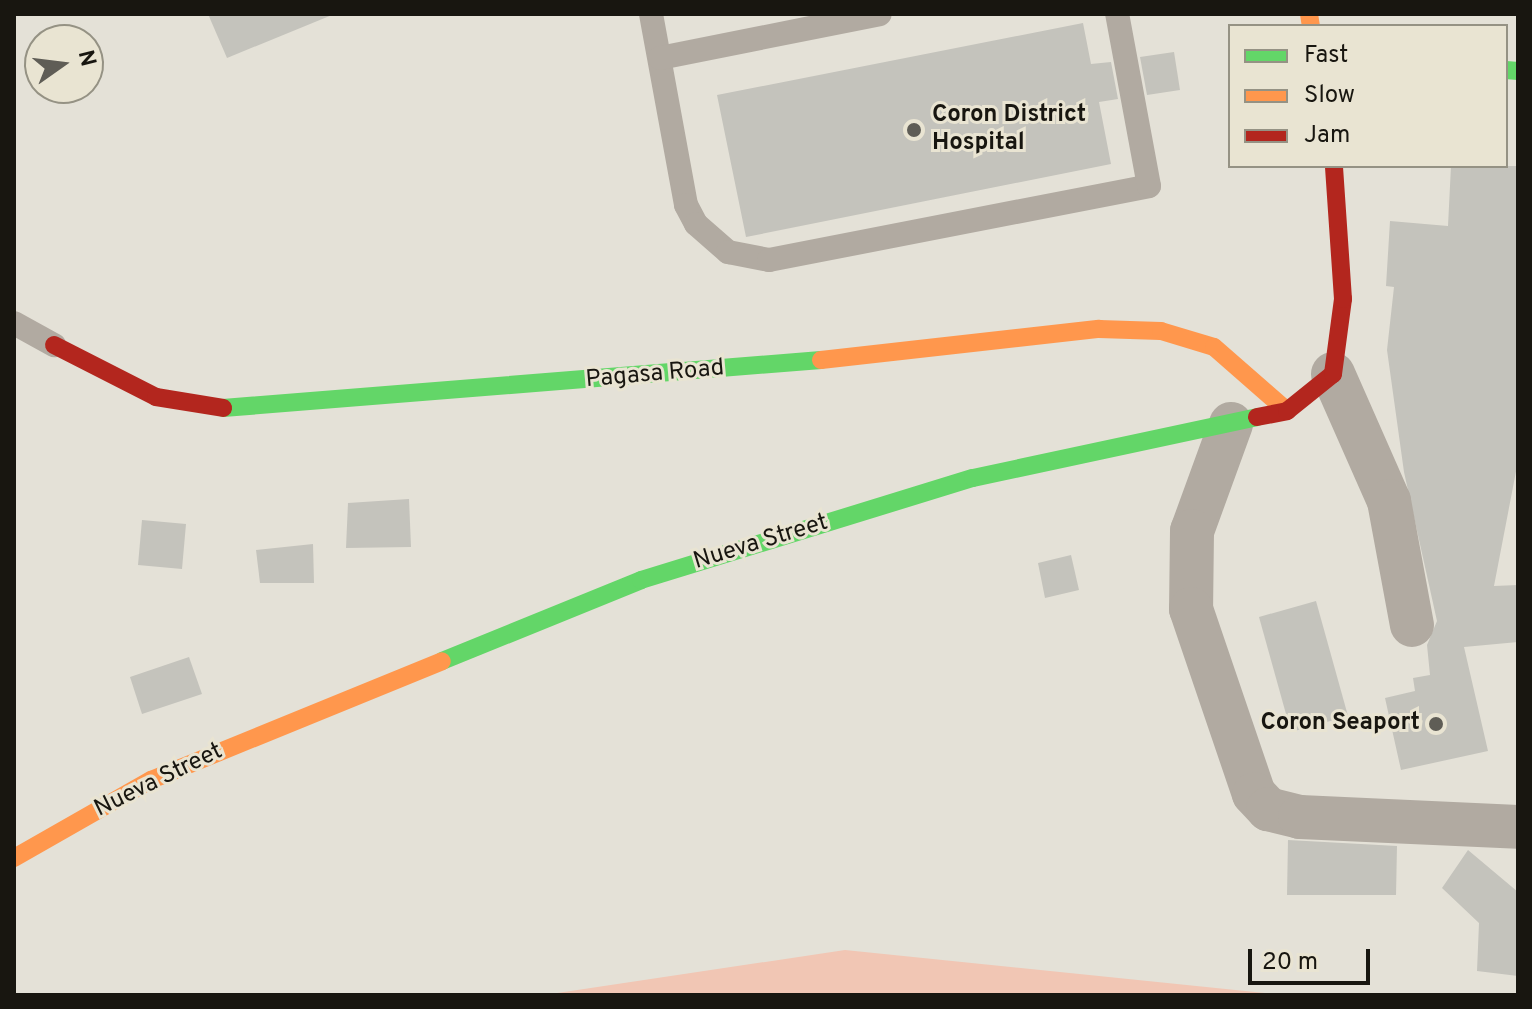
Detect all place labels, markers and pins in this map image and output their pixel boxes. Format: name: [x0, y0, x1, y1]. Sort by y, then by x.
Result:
place label: Coron District Hospital: [932, 102, 1086, 158]
marker: Coron District Hospital: [903, 119, 925, 141]
place label: Coron Seaport: [1260, 710, 1420, 738]
marker: Coron Seaport: [1427, 715, 1445, 733]

